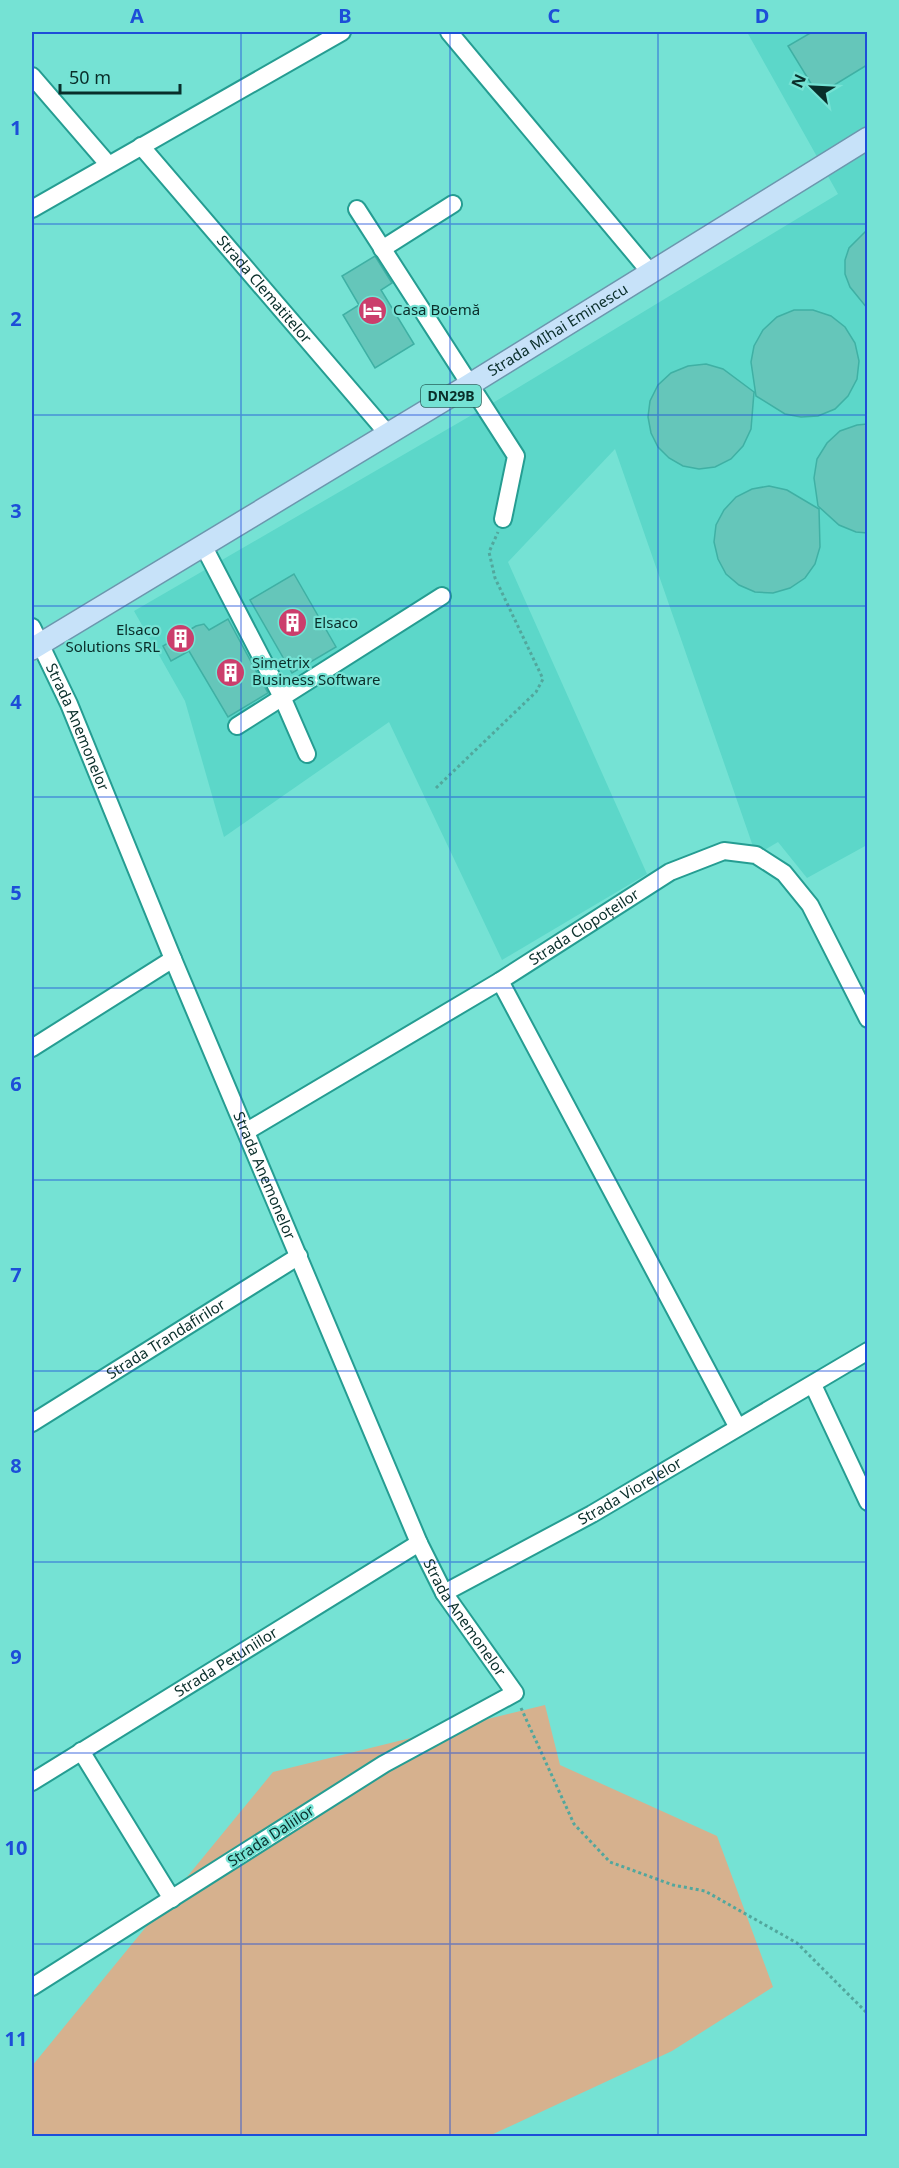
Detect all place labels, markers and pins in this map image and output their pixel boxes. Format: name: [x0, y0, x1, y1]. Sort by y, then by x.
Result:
hotel icon: Casa Boemă: [356, 294, 388, 326]
place label: Casa Boemă: [393, 299, 480, 319]
building icon: Elsaco: [277, 607, 309, 639]
place label: Elsaco: [314, 612, 358, 632]
place label: Elsaco Solutions SRL: [65, 619, 160, 656]
building icon: Elsaco Solutions SRL: [165, 623, 197, 655]
place label: Simetrix Business Software: [252, 652, 381, 689]
building icon: Simetrix Business Software: [215, 656, 247, 688]

